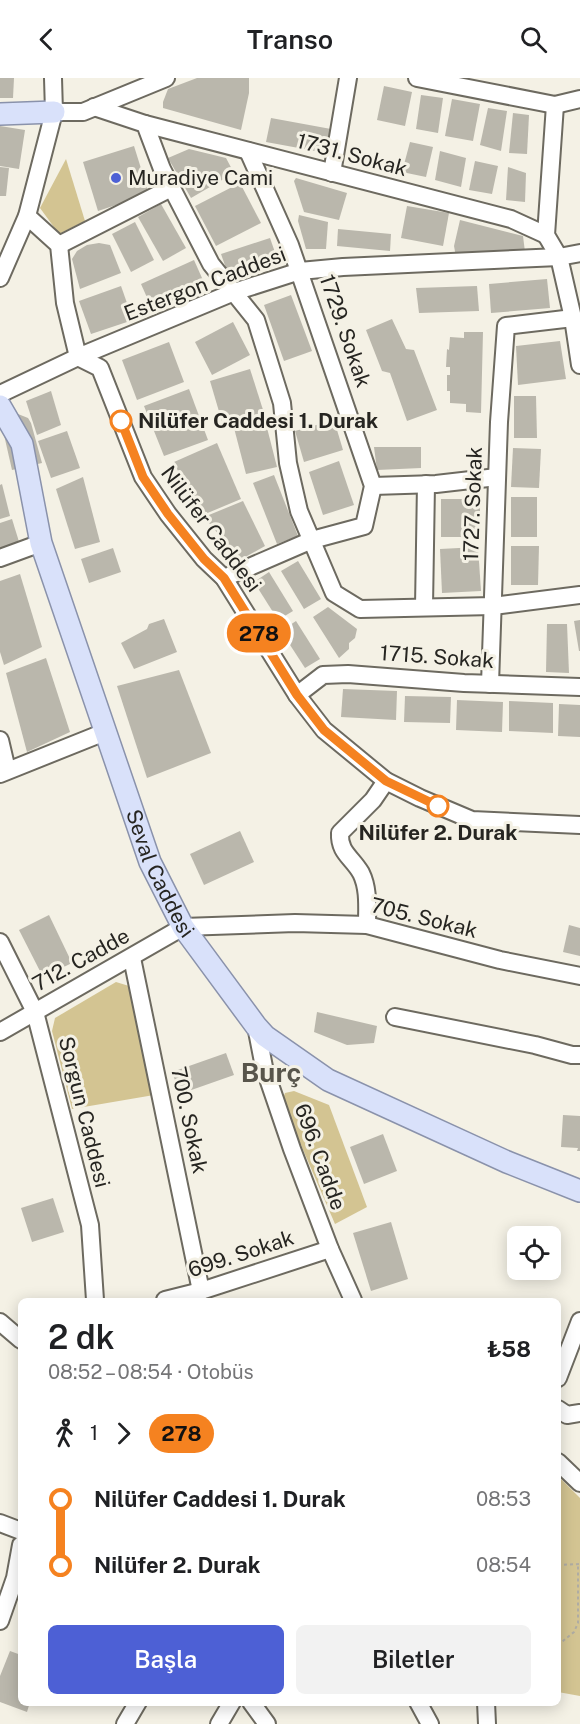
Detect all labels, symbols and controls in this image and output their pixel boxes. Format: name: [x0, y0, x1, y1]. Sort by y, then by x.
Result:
icon: back: [30, 23, 63, 56]
text: Transo: [247, 23, 333, 55]
icon: search: [517, 23, 550, 56]
street label: 1731. Sokak: [294, 128, 410, 181]
place label: Muradiye Cami: [128, 165, 273, 190]
marker: Muradiye Cami: [109, 171, 123, 185]
street label: Estergon Caddesi: [120, 241, 289, 326]
street label: 1729. Sokak: [315, 271, 376, 391]
place label: Nilüfer Caddesi 1. Durak: [138, 408, 378, 433]
marker: Nilüfer Caddesi 1. Durak: [110, 410, 132, 432]
street label: 1727. Sokak: [458, 446, 487, 562]
street label: Nilüfer Caddesi: [156, 461, 267, 597]
line badge: 278: [224, 614, 294, 652]
text: 278: [239, 621, 279, 646]
street label: 1715. Sokak: [379, 640, 495, 673]
marker: Nilüfer 2. Durak: [427, 795, 449, 817]
street label: Seval Caddesi: [121, 806, 200, 942]
place label: Nilüfer 2. Durak: [359, 820, 517, 845]
street label: 705. Sokak: [368, 892, 480, 943]
street label: 712. Cadde: [28, 923, 133, 996]
street label: Sorgun Caddesi: [54, 1034, 115, 1190]
district label: Burç: [241, 1056, 301, 1088]
street label: 700. Sokak: [166, 1064, 213, 1176]
street label: 696. Cadde: [290, 1100, 351, 1214]
street label: 699. Sokak: [185, 1225, 297, 1282]
map controls: [507, 1226, 561, 1280]
button: locate: [507, 1226, 561, 1280]
text: 2 dk: [48, 1318, 115, 1356]
text: ₺58: [487, 1336, 531, 1362]
text: 08:52 – 08:54 · Otobüs: [48, 1360, 254, 1384]
icon: walk: [48, 1417, 81, 1450]
icon: forward: [107, 1417, 140, 1450]
text: 1: [90, 1421, 98, 1445]
text: 278: [161, 1421, 202, 1446]
text: Nilüfer Caddesi 1. Durak: [94, 1486, 346, 1512]
text: 08:53: [476, 1487, 531, 1511]
text: Nilüfer 2. Durak: [94, 1552, 260, 1578]
text: 08:54: [476, 1553, 531, 1577]
button: Başla: [48, 1625, 284, 1694]
button: Biletler: [296, 1625, 531, 1694]

